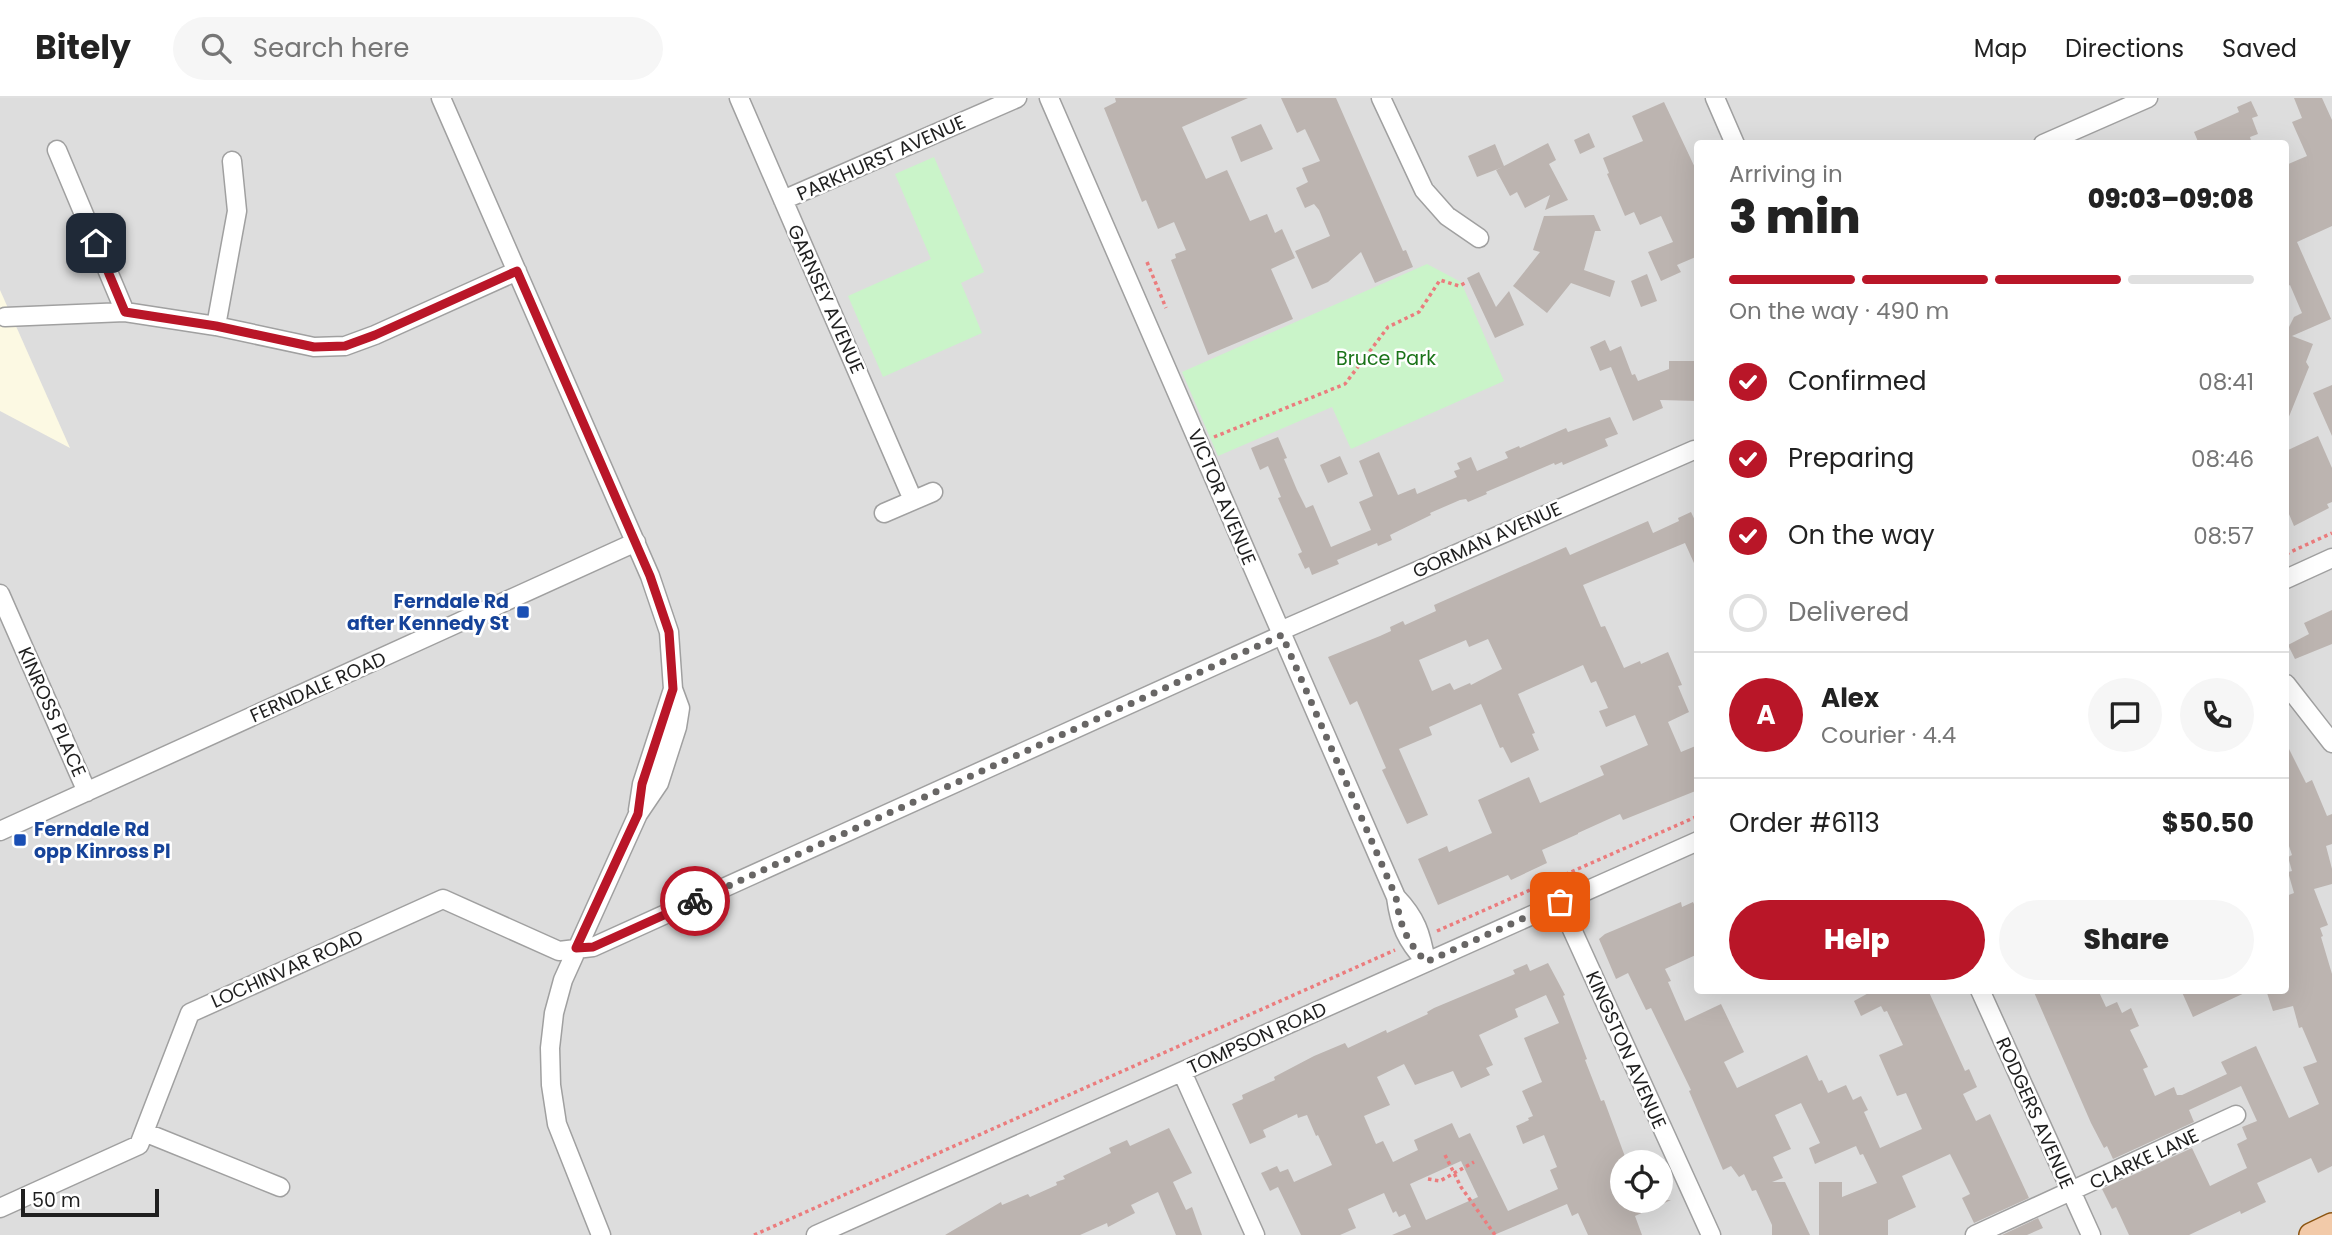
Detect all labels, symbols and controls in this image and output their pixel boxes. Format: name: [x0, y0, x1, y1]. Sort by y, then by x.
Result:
search box: [173, 17, 663, 80]
text: Bitely: [35, 24, 131, 71]
icon: search: [197, 29, 235, 67]
text: Search here: [253, 30, 409, 66]
text: Map: [1974, 32, 2027, 65]
text: Directions: [2065, 32, 2184, 65]
text: Saved: [2222, 32, 2297, 65]
street label: PARKHURST AVENUE: [792, 109, 970, 207]
text: Arriving in: [1729, 158, 1843, 190]
text: 09:03–09:08: [2088, 181, 2254, 217]
text: 3 min: [1729, 185, 1861, 249]
pin: [66, 213, 126, 273]
street label: GARNSEY AVENUE: [781, 220, 871, 378]
icon: home: [77, 224, 115, 262]
text: On the way · 490 m: [1729, 295, 1949, 327]
park label: Bruce Park: [1336, 345, 1436, 372]
icon: check: [1729, 363, 1767, 401]
text: Confirmed: [1788, 363, 1926, 399]
text: 08:41: [2198, 366, 2254, 398]
street label: VICTOR AVENUE: [1181, 425, 1263, 569]
icon: check: [1729, 440, 1767, 478]
text: Preparing: [1788, 440, 1914, 476]
text: 08:46: [2191, 443, 2254, 475]
street label: GORMAN AVENUE: [1408, 495, 1566, 585]
icon: check: [1729, 517, 1767, 555]
text: On the way: [1788, 517, 1935, 553]
text: 08:57: [2193, 520, 2254, 552]
place label: Ferndale Rd after Kennedy St: [347, 588, 509, 637]
text: Delivered: [1788, 594, 1909, 630]
marker: Ferndale Rd after Kennedy St: [515, 604, 531, 620]
street label: KINROSS PLACE: [11, 643, 93, 781]
street label: FERNDALE ROAD: [246, 645, 390, 729]
button: chat: [2088, 678, 2162, 752]
button: phone: [2180, 678, 2254, 752]
text: Alex: [1821, 680, 1879, 716]
text: A: [1756, 697, 1776, 733]
text: Courier · 4.4: [1821, 719, 1956, 751]
text: Order #6113: [1729, 805, 1880, 841]
text: $50.50: [2162, 805, 2254, 841]
place label: Ferndale Rd opp Kinross Pl: [34, 816, 171, 865]
marker: Ferndale Rd opp Kinross Pl: [12, 832, 28, 848]
courier: [660, 866, 730, 936]
pin: [1530, 872, 1590, 932]
icon: bike: [676, 882, 714, 920]
icon: bag: [1541, 883, 1579, 921]
button: Help: [1729, 900, 1985, 980]
button: Share: [1999, 900, 2254, 980]
street label: LOCHINVAR ROAD: [207, 923, 367, 1015]
street label: KINGSTON AVENUE: [1579, 967, 1673, 1133]
street label: TOMPSON ROAD: [1183, 995, 1331, 1081]
street label: RODGERS AVENUE: [1989, 1033, 2081, 1193]
street label: CLARKE LANE: [2085, 1122, 2203, 1196]
map controls: [1610, 1150, 1673, 1213]
button: locate: [1610, 1150, 1673, 1213]
scale bar: [21, 1186, 159, 1218]
text: 50 m: [32, 1187, 81, 1214]

